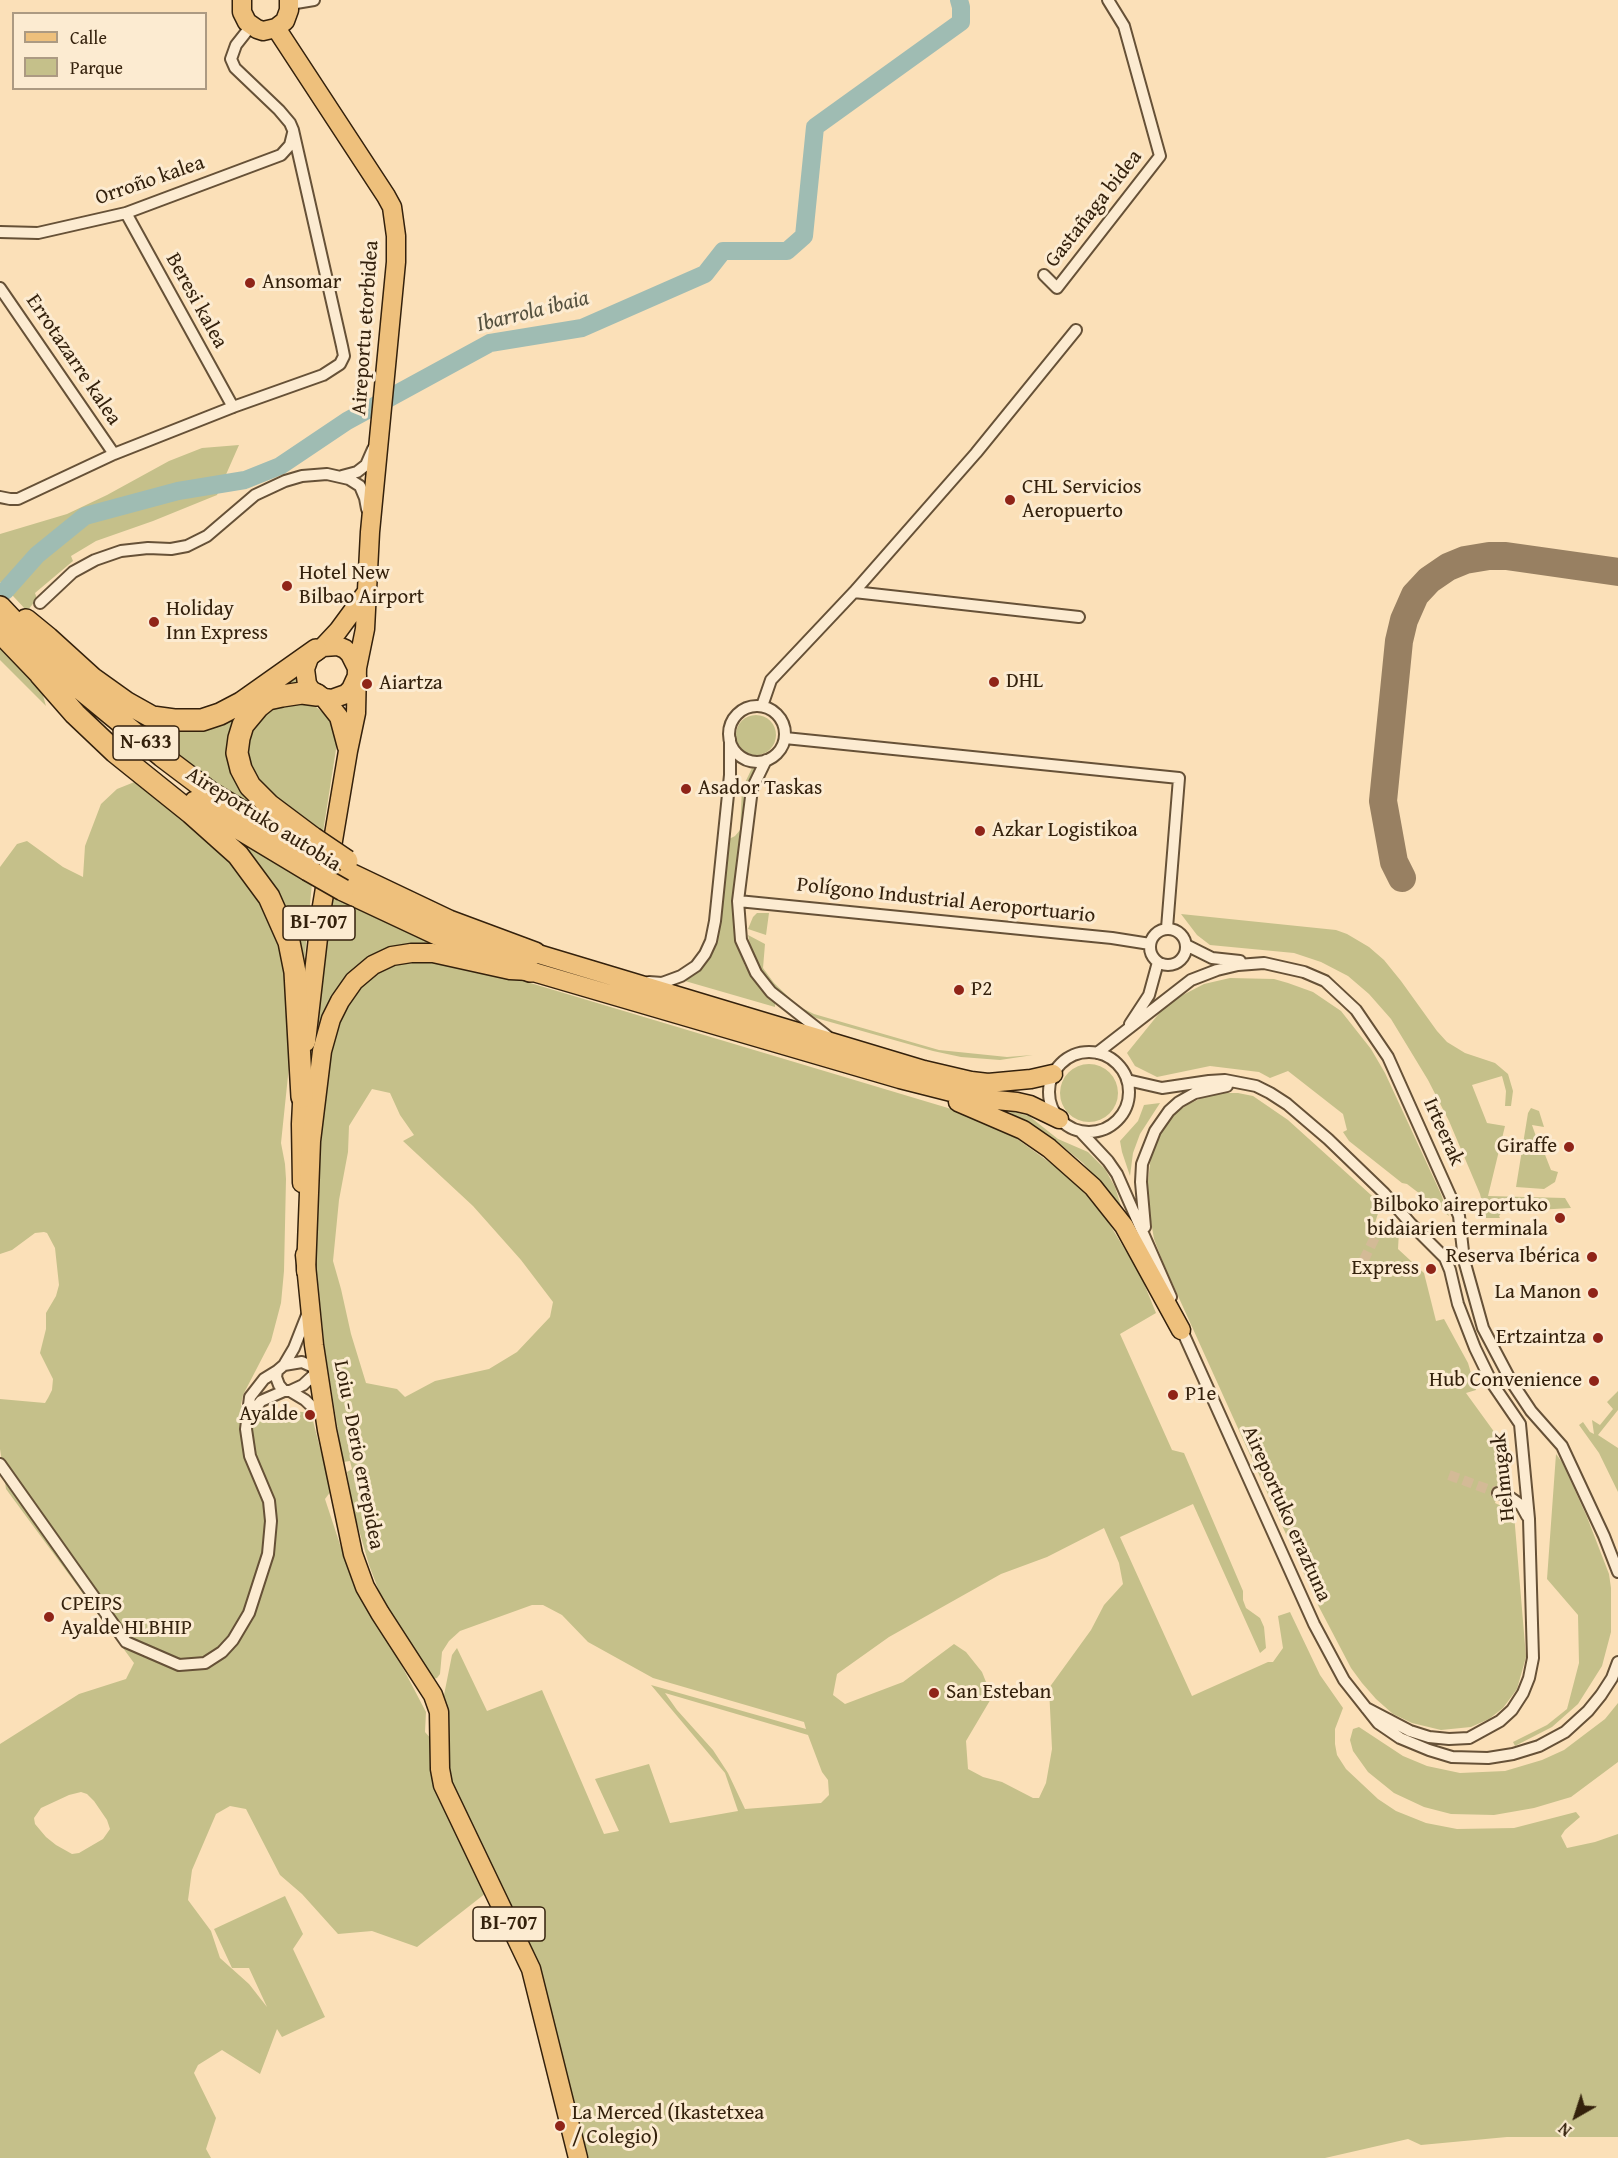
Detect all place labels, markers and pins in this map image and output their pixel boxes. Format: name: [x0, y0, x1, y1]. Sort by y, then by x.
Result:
place label: Ansomar: [262, 270, 341, 296]
marker: Ansomar: [243, 276, 257, 290]
place label: CHL Servicios Aeropuerto: [1022, 475, 1142, 525]
marker: CHL Servicios Aeropuerto: [1003, 493, 1017, 507]
place label: Hotel New Bilbao Airport: [299, 561, 424, 611]
marker: Hotel New Bilbao Airport: [280, 579, 294, 593]
place label: Holiday Inn Express: [166, 597, 268, 647]
marker: Holiday Inn Express: [147, 615, 161, 629]
place label: DHL: [1006, 669, 1043, 695]
place label: Aiartza: [379, 671, 443, 697]
marker: DHL: [987, 675, 1001, 689]
marker: Aiartza: [360, 677, 374, 691]
place label: Asador Taskas: [698, 776, 822, 802]
marker: Asador Taskas: [679, 782, 693, 796]
place label: Azkar Logistikoa: [992, 818, 1138, 844]
marker: Azkar Logistikoa: [973, 824, 987, 838]
place label: P2: [971, 977, 992, 1003]
marker: P2: [952, 983, 966, 997]
place label: Giraffe: [1497, 1134, 1557, 1160]
marker: Giraffe: [1562, 1140, 1576, 1154]
place label: Bilboko aireportuko bidaiarien terminala: [1367, 1193, 1548, 1243]
marker: Bilboko aireportuko bidaiarien terminala: [1553, 1211, 1567, 1225]
place label: Reserva Ibérica: [1446, 1244, 1580, 1270]
marker: Reserva Ibérica: [1585, 1250, 1599, 1264]
place label: Express: [1351, 1256, 1419, 1282]
marker: Express: [1424, 1262, 1438, 1276]
place label: La Manon: [1495, 1280, 1581, 1306]
marker: La Manon: [1586, 1286, 1600, 1300]
place label: Ertzaintza: [1496, 1325, 1586, 1351]
marker: Ertzaintza: [1591, 1331, 1605, 1345]
place label: Hub Convenience: [1429, 1368, 1582, 1394]
marker: Hub Convenience: [1587, 1374, 1601, 1388]
place label: P1e: [1185, 1382, 1216, 1408]
marker: P1e: [1166, 1388, 1180, 1402]
place label: Ayalde: [239, 1402, 298, 1428]
marker: Ayalde: [303, 1408, 317, 1422]
place label: CPEIPS Ayalde HLBHIP: [61, 1592, 192, 1642]
marker: CPEIPS Ayalde HLBHIP: [42, 1610, 56, 1624]
place label: San Esteban: [946, 1680, 1051, 1706]
marker: San Esteban: [927, 1686, 941, 1700]
place label: La Merced (Ikastetxea / Colegio): [572, 2101, 764, 2151]
marker: La Merced (Ikastetxea / Colegio): [553, 2119, 567, 2133]

